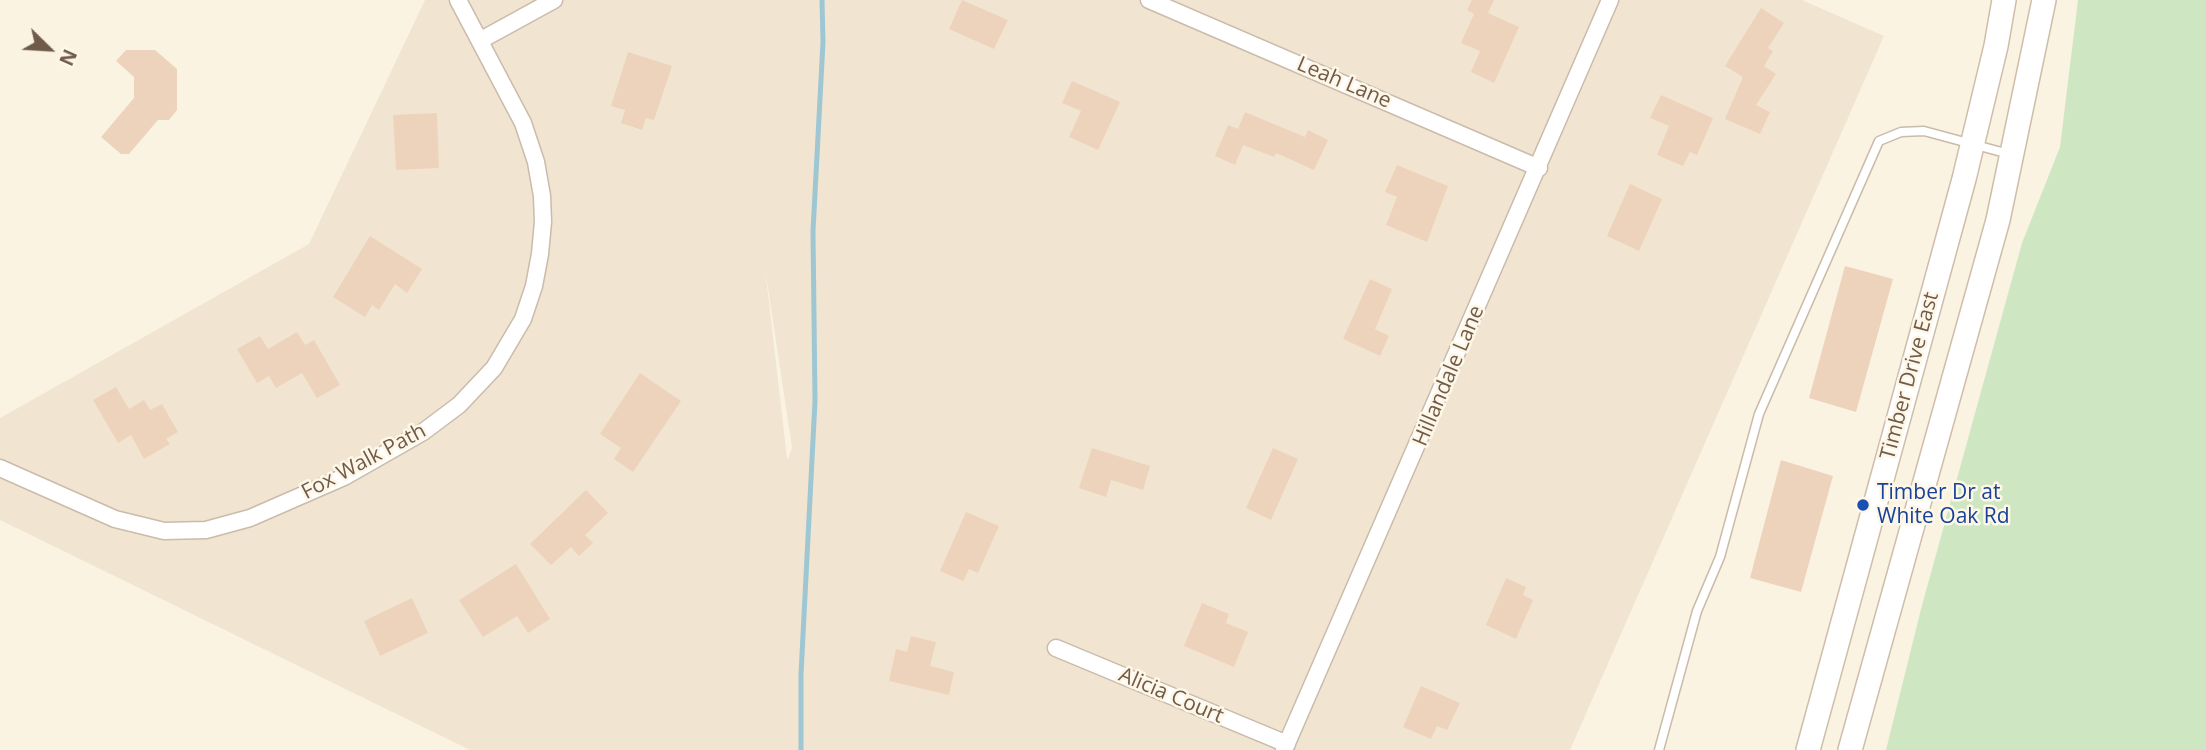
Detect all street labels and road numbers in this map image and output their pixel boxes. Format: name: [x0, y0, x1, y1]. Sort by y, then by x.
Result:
street label: Leah Lane: [1293, 52, 1395, 114]
street label: Timber Drive East: [1875, 289, 1945, 463]
street label: Hillandale Lane: [1408, 302, 1490, 450]
street label: Fox Walk Path: [297, 419, 431, 505]
street label: Alicia Court: [1115, 663, 1227, 729]

